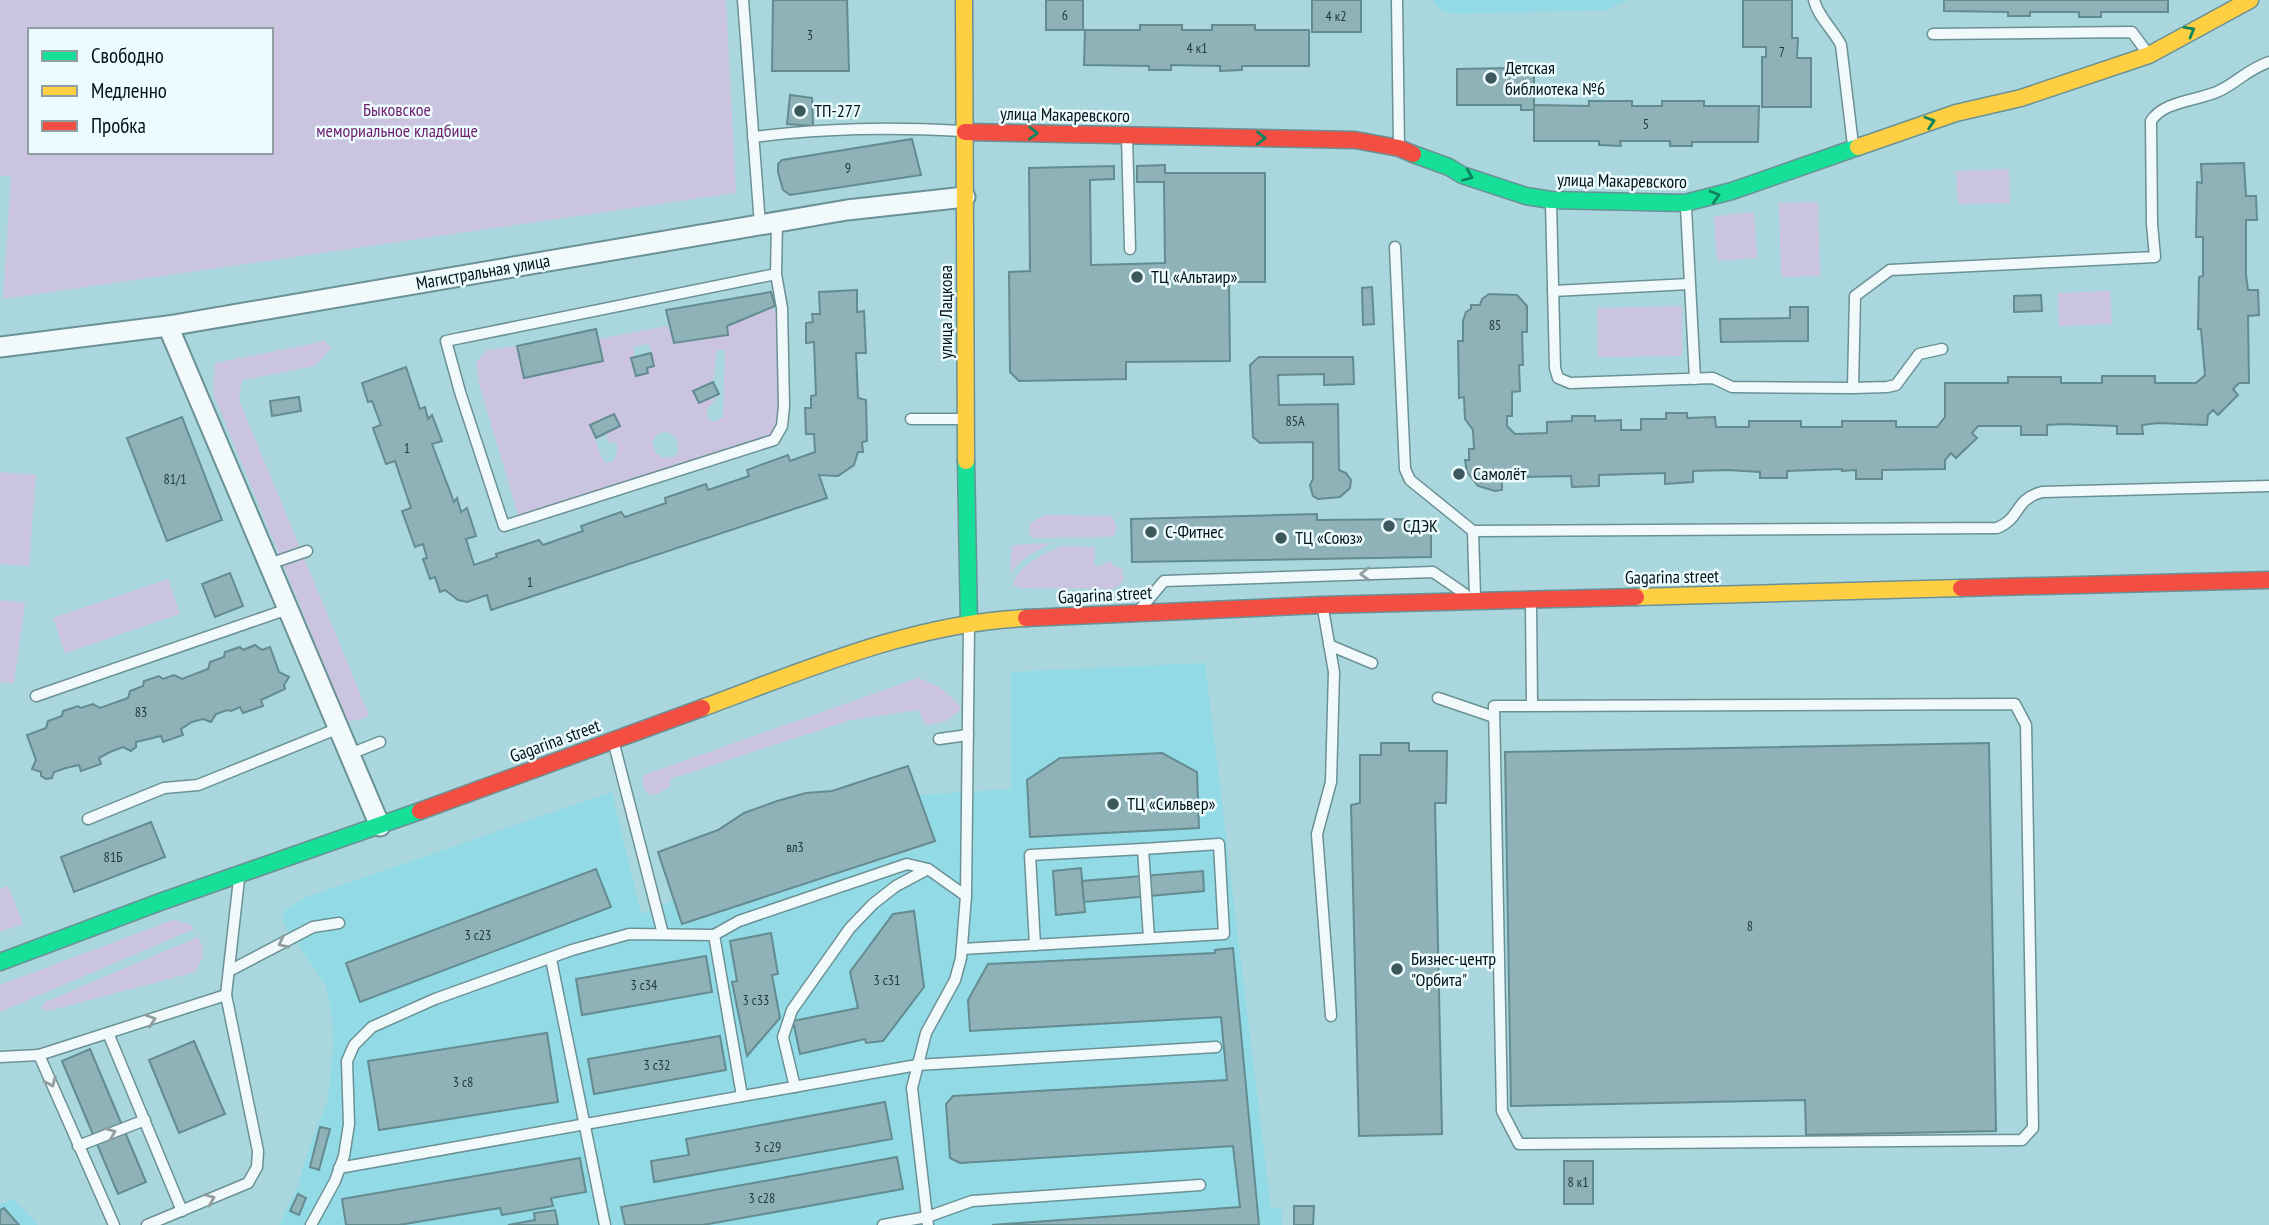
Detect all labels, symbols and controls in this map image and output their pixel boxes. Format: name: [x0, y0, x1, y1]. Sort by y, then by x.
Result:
house number: 6: [1062, 6, 1068, 24]
house number: 4 к2: [1326, 7, 1347, 25]
house number: 3: [807, 26, 813, 44]
one-way arrow: [2182, 27, 2195, 40]
legend: [28, 28, 273, 154]
house number: 4 к1: [1187, 39, 1208, 57]
text: Свободно: [91, 42, 164, 69]
house number: 7: [1779, 43, 1785, 61]
place label: Детская библиотека №6: [1505, 56, 1605, 100]
marker: Детская библиотека №6: [1483, 70, 1499, 86]
text: Медленно: [91, 77, 167, 104]
park label: Быковское мемориальное кладбище: [316, 98, 478, 142]
place label: ТП-277: [814, 99, 861, 122]
street label: улица Макаревского: [1000, 102, 1130, 127]
marker: ТП-277: [792, 103, 808, 119]
text: Пробка: [91, 112, 146, 139]
house number: 5: [1643, 115, 1649, 133]
one-way arrow: [1924, 115, 1936, 130]
one-way arrow: [1028, 126, 1039, 141]
one-way arrow: [1256, 131, 1267, 146]
house number: 9: [845, 159, 851, 177]
one-way arrow: [1461, 168, 1473, 182]
street label: улица Макаревского: [1557, 168, 1687, 193]
one-way arrow: [1709, 190, 1721, 204]
street label: Магистральная улица: [414, 248, 552, 295]
street label: улица Лацкова: [934, 265, 957, 359]
place label: ТЦ «Альтаир»: [1151, 265, 1237, 288]
marker: ТЦ «Альтаир»: [1129, 269, 1145, 285]
house number: 85: [1489, 316, 1501, 334]
house number: 85А: [1285, 412, 1305, 430]
house number: 1: [404, 439, 410, 457]
place label: Самолёт: [1473, 462, 1526, 485]
marker: Самолёт: [1451, 466, 1467, 482]
house number: 81/1: [163, 470, 187, 488]
place label: СДЭК: [1403, 514, 1438, 537]
marker: СДЭК: [1381, 518, 1397, 534]
place label: С-Фитнес: [1165, 520, 1225, 543]
marker: С-Фитнес: [1143, 524, 1159, 540]
place label: ТЦ «Союз»: [1295, 526, 1363, 549]
marker: ТЦ «Союз»: [1273, 530, 1289, 546]
street label: Gagarina street: [1625, 564, 1719, 589]
one-way arrow: [1359, 567, 1370, 582]
house number: 1: [527, 573, 533, 591]
street label: Gagarina street: [1057, 581, 1153, 608]
house number: 83: [135, 703, 147, 721]
street label: Gagarina street: [507, 714, 603, 767]
place label: ТЦ «Сильвер»: [1127, 792, 1216, 815]
marker: ТЦ «Сильвер»: [1105, 796, 1121, 812]
house number: вл3: [786, 838, 804, 856]
house number: 81Б: [104, 848, 122, 866]
house number: 8: [1747, 917, 1753, 935]
house number: 3 с23: [465, 926, 491, 944]
one-way arrow: [278, 934, 290, 948]
place label: Бизнес-центр "Орбита": [1411, 947, 1496, 991]
marker: Бизнес-центр "Орбита": [1389, 961, 1405, 977]
house number: 3 с31: [874, 971, 900, 989]
house number: 3 с34: [631, 976, 658, 994]
house number: 3 с33: [743, 991, 769, 1009]
one-way arrow: [145, 1013, 157, 1028]
house number: 3 с32: [644, 1056, 670, 1074]
house number: 3 с8: [453, 1073, 473, 1091]
one-way arrow: [42, 1075, 56, 1087]
one-way arrow: [105, 1128, 117, 1142]
house number: 3 с29: [755, 1138, 781, 1156]
house number: 8 к1: [1568, 1173, 1589, 1191]
house number: 3 с28: [749, 1189, 775, 1207]
one-way arrow: [203, 1193, 215, 1207]

